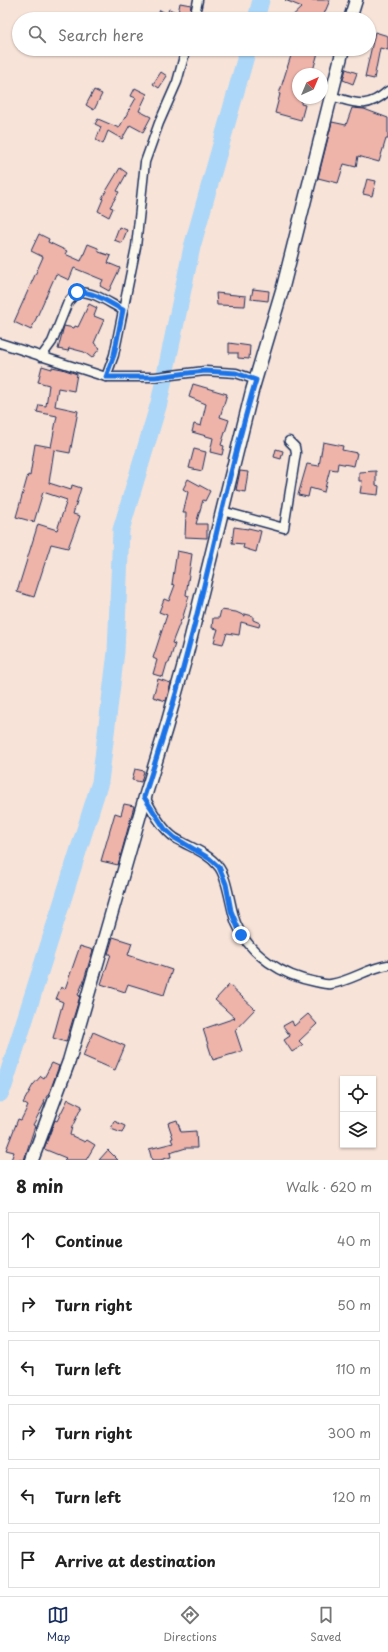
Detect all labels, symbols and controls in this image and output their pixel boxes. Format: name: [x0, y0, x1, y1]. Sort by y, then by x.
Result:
search box: [12, 12, 376, 56]
icon: search: [26, 23, 48, 45]
text: Search here: [58, 23, 144, 46]
north arrow: [292, 68, 328, 104]
route start: [68, 283, 86, 301]
route end: [232, 926, 250, 944]
map controls: [340, 1076, 376, 1148]
button: locate: [340, 1076, 376, 1112]
button: layers: [340, 1112, 376, 1148]
text: 8 min: [16, 1173, 64, 1199]
text: Walk · 620 m: [286, 1177, 372, 1196]
icon: ahead: [17, 1229, 39, 1251]
text: Continue: [55, 1229, 123, 1252]
text: 40 m: [337, 1231, 371, 1250]
icon: right: [17, 1293, 39, 1315]
text: Turn right: [55, 1293, 132, 1316]
text: 50 m: [337, 1295, 371, 1314]
icon: left: [17, 1357, 39, 1379]
text: Turn left: [55, 1357, 121, 1380]
text: 110 m: [336, 1359, 371, 1378]
icon: right: [17, 1421, 39, 1443]
text: Turn right: [55, 1421, 132, 1444]
text: 300 m: [327, 1423, 371, 1442]
icon: left: [17, 1485, 39, 1507]
text: Turn left: [55, 1485, 121, 1508]
text: 120 m: [332, 1487, 371, 1506]
icon: arrive: [17, 1549, 39, 1571]
text: Arrive at destination: [55, 1549, 216, 1572]
tab: Map: [47, 1604, 70, 1645]
tab: Directions: [163, 1604, 217, 1645]
tab: Saved: [310, 1604, 341, 1645]

